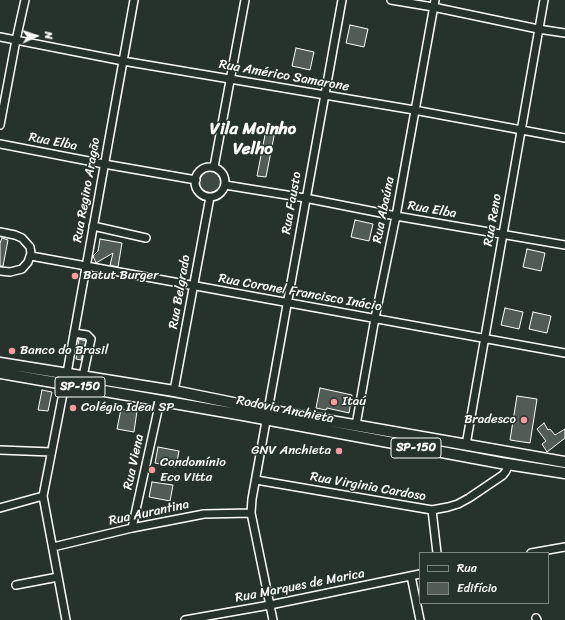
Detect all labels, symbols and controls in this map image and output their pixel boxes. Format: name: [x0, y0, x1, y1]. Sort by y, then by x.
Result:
north arrow: [16, 16, 56, 56]
text: N: [39, 31, 58, 40]
street label: Rua Américo Samarone: [218, 57, 350, 95]
district label: Vila Moinho Velho: [210, 120, 296, 160]
street label: Rua Elba: [27, 130, 79, 154]
street label: Rua Regino Aragão: [70, 136, 104, 244]
street label: Rua Fausto: [279, 170, 305, 236]
street label: Rua Abaúna: [370, 175, 398, 245]
street label: Rua Reno: [481, 193, 505, 247]
street label: Rua Elba: [406, 198, 458, 222]
street label: Rua Belgrado: [166, 254, 194, 330]
place label: Batut Burger: [83, 268, 159, 284]
marker: Batut Burger: [70, 271, 80, 281]
street label: Rua Coronel Francisco Inácio: [217, 271, 383, 315]
place label: Banco do Brasil: [20, 343, 108, 359]
marker: Banco do Brasil: [7, 346, 17, 356]
road number: SP-150: [55, 377, 105, 397]
street label: Rodovia Anchieta: [235, 393, 335, 427]
place label: Itaú: [342, 394, 366, 410]
marker: Itaú: [329, 397, 339, 407]
place label: Colégio Ideal SP: [81, 400, 174, 416]
marker: Colégio Ideal SP: [68, 403, 78, 413]
place label: Bradesco: [464, 412, 516, 428]
marker: Bradesco: [519, 415, 529, 425]
street label: Rua Viena: [121, 433, 147, 491]
road number: SP-150: [391, 438, 441, 458]
place label: GNV Anchieta: [251, 443, 331, 459]
marker: GNV Anchieta: [334, 446, 344, 456]
place label: Condomínio Eco Vitta: [160, 455, 226, 486]
marker: Condomínio Eco Vitta: [147, 465, 157, 475]
street label: Rua Virginia Cardoso: [309, 469, 427, 505]
street label: Rua Aurantina: [108, 497, 190, 529]
legend: [419, 552, 549, 604]
text: Rua: [457, 557, 477, 579]
street label: Rua Marques de Marica: [234, 566, 366, 606]
text: Edifício: [457, 577, 497, 599]

